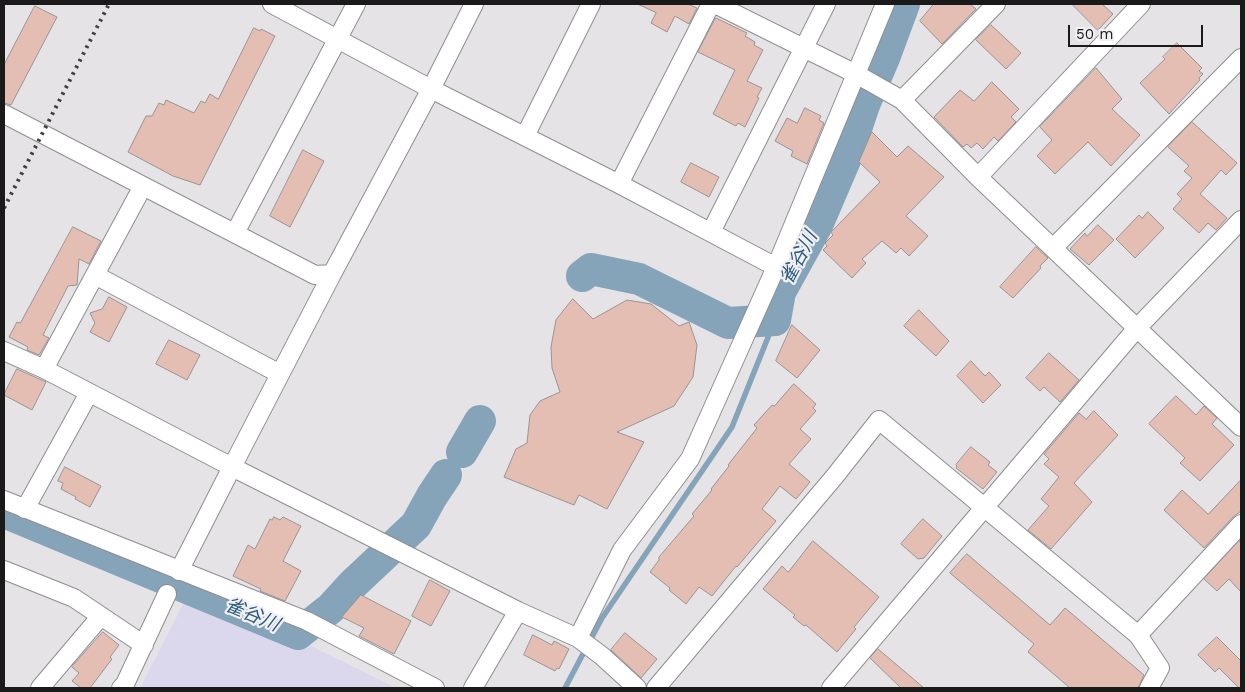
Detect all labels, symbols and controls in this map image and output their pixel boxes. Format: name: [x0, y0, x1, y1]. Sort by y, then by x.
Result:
scale bar: [1070, 15, 1205, 47]
text: 50 m: [1076, 25, 1113, 43]
water label: 雀谷川: [776, 227, 822, 289]
water label: 雀谷川: [221, 593, 283, 637]

